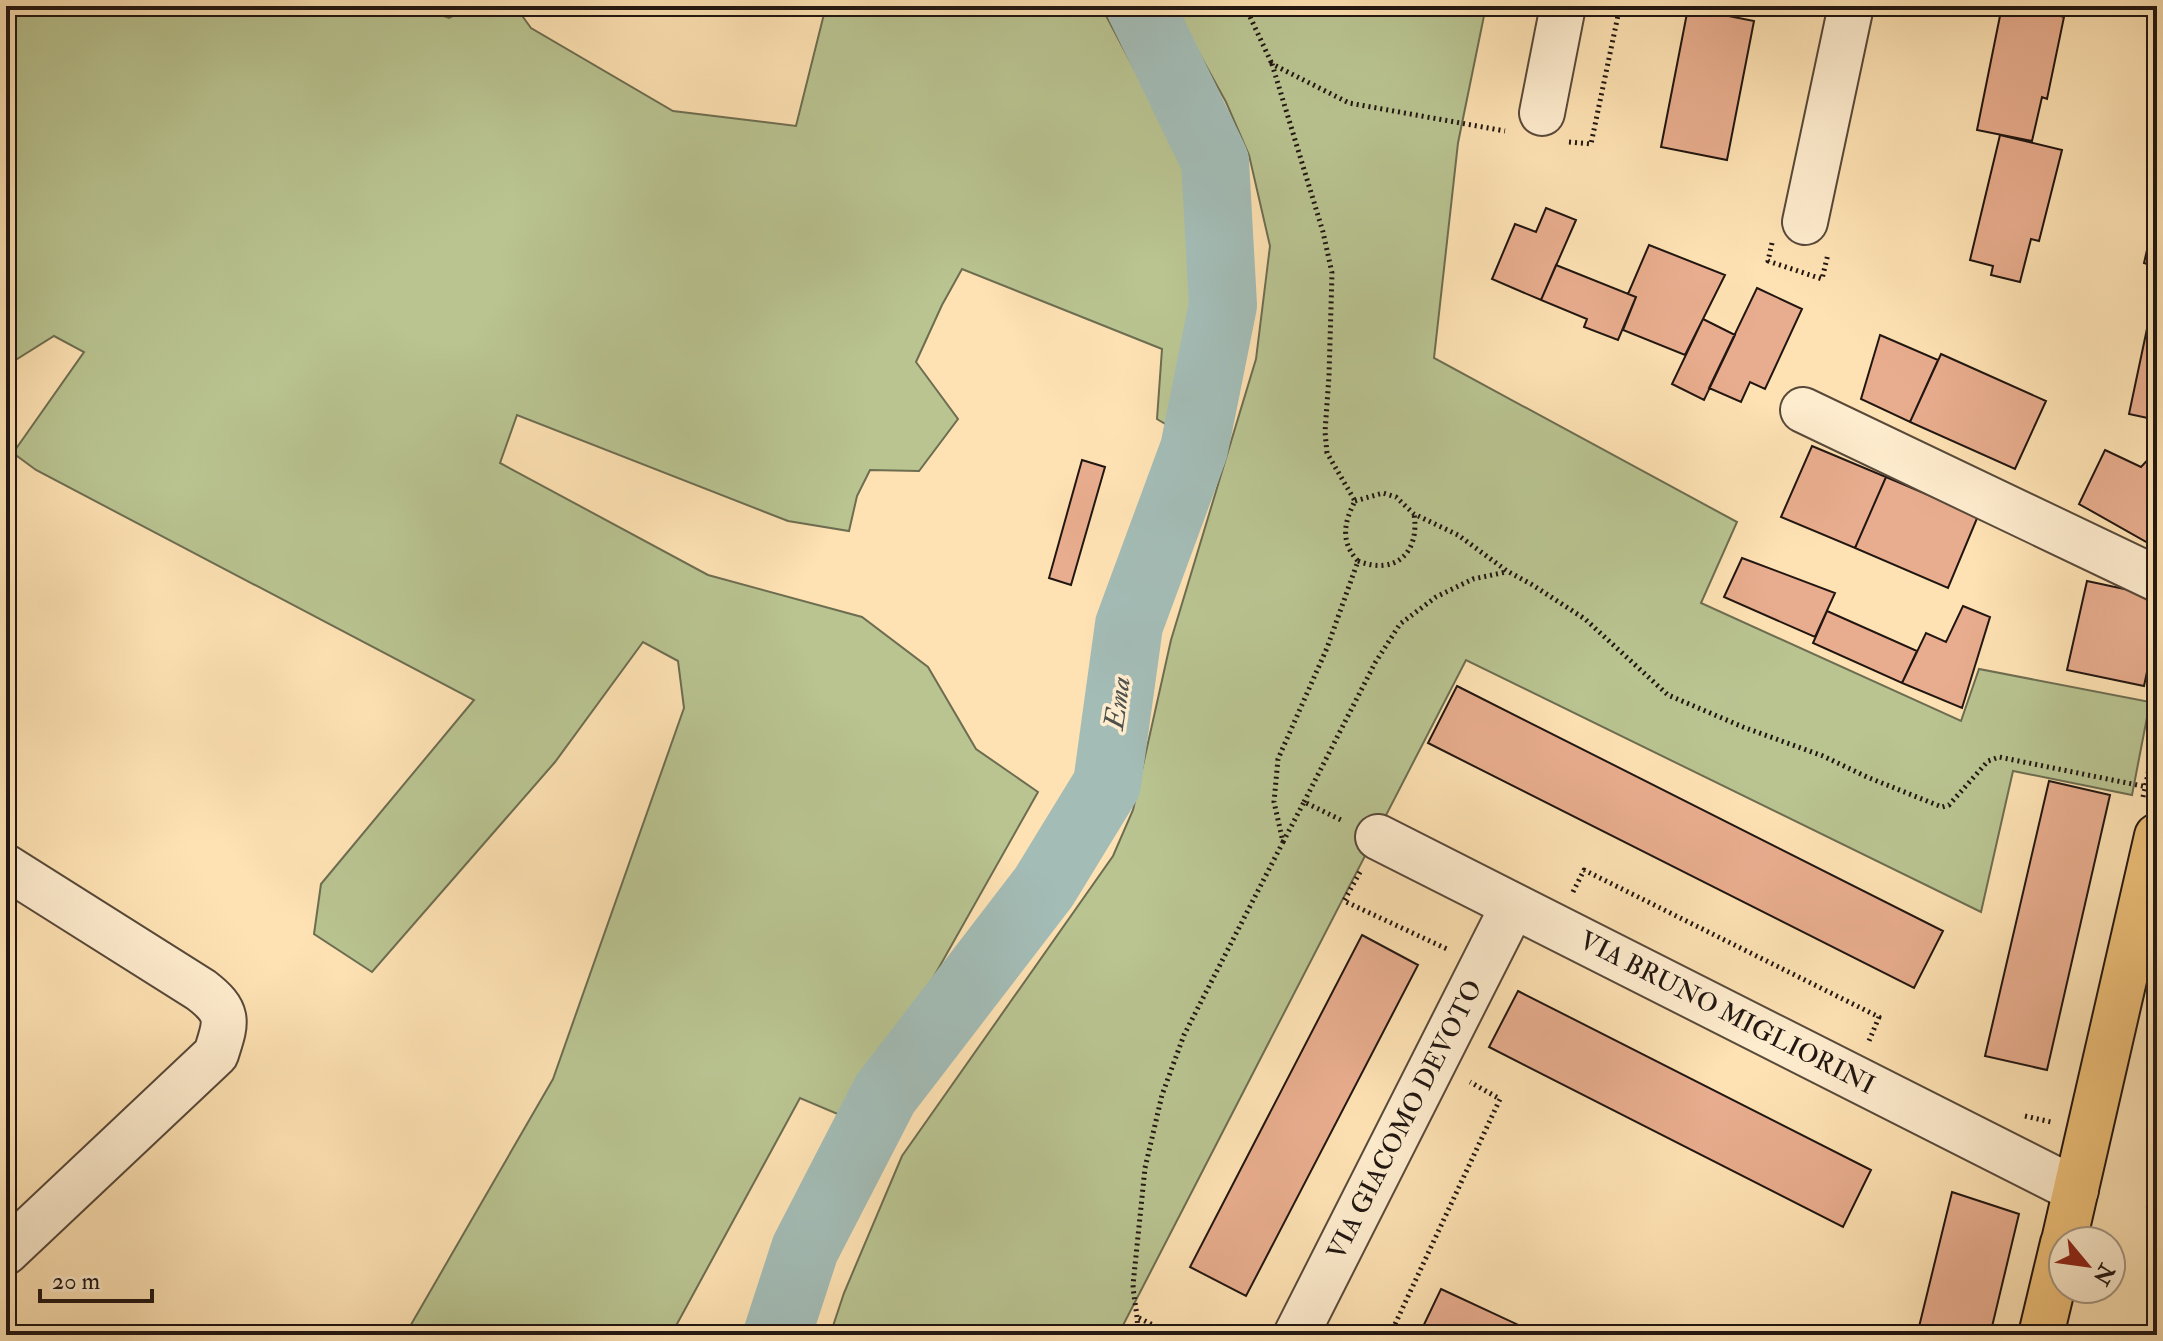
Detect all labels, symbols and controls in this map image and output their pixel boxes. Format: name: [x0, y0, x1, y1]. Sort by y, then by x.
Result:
water label: Ema: [1097, 674, 1139, 734]
street label: VIA BRUNO MIGLIORINI: [1574, 924, 1880, 1102]
street label: VIA GIACOMO DEVOTO: [1320, 975, 1490, 1265]
north arrow: [2047, 1225, 2127, 1305]
scale bar: [40, 1253, 152, 1303]
text: N: [2086, 1258, 2121, 1290]
text: 20 m: [52, 1266, 101, 1297]

